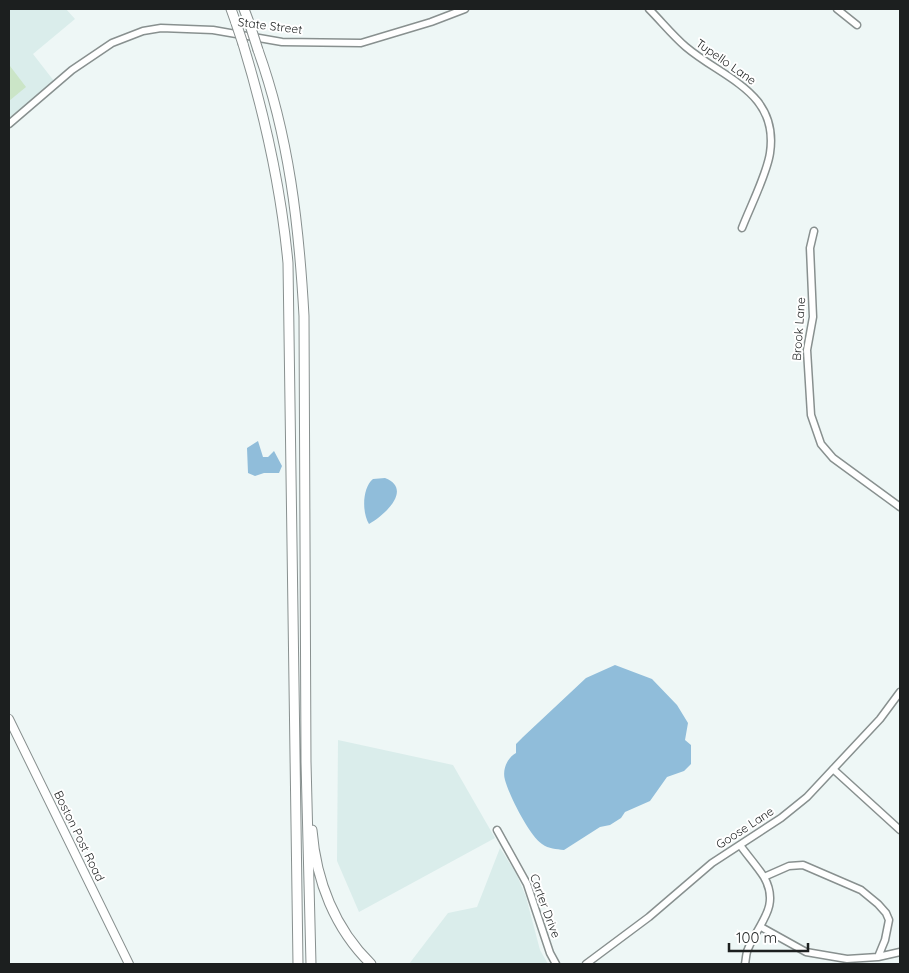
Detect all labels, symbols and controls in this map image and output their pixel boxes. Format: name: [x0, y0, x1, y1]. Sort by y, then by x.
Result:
street label: State Street: [237, 14, 303, 37]
street label: Tupello Lane: [693, 35, 759, 88]
street label: Brook Lane: [789, 296, 808, 361]
street label: Boston Post Road: [51, 788, 108, 884]
street label: Goose Lane: [713, 803, 777, 852]
street label: Carter Drive: [527, 872, 564, 940]
scale bar: [729, 920, 808, 952]
text: 100 m: [736, 928, 777, 947]

